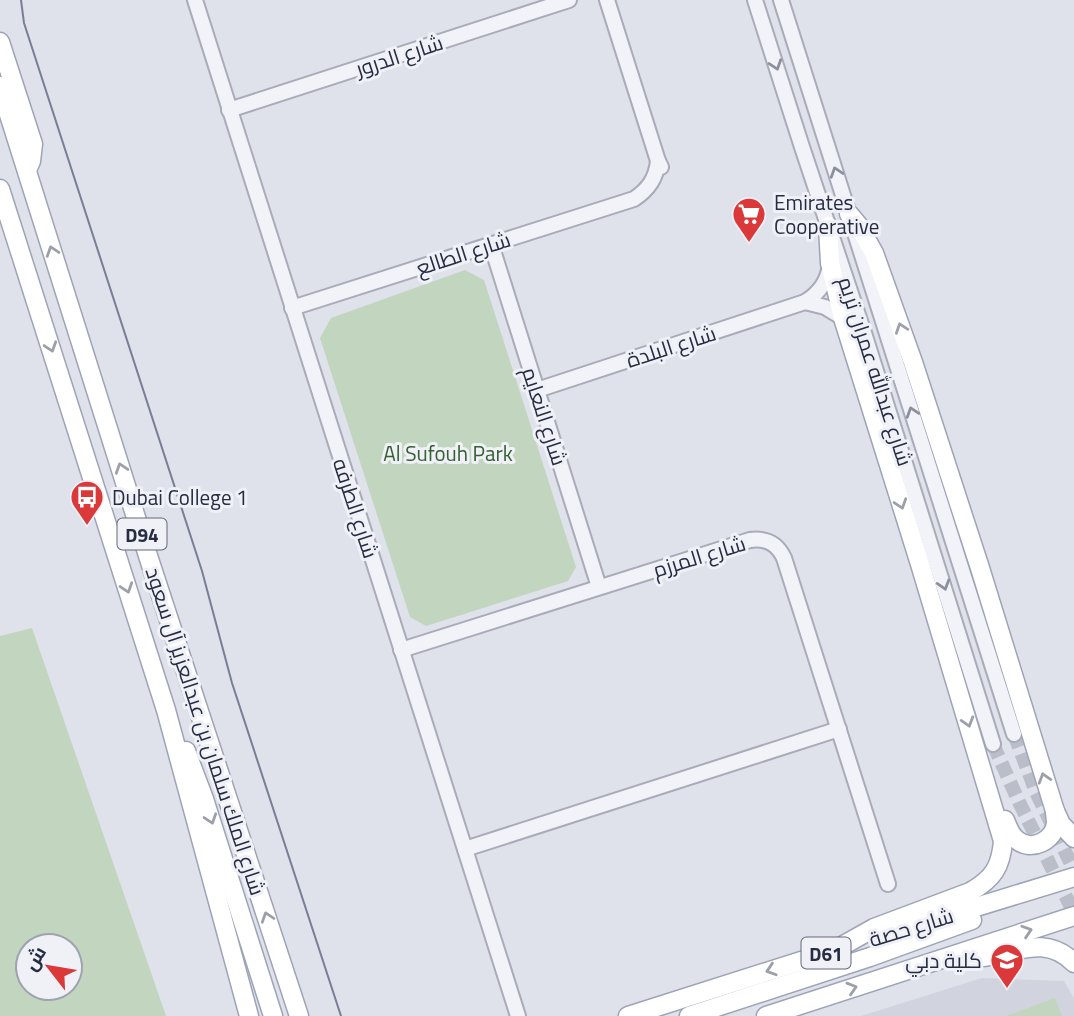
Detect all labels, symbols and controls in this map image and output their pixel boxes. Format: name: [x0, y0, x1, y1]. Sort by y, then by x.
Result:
street label: شارع الدرور: [350, 26, 447, 85]
one-way arrow: [767, 59, 782, 71]
one-way arrow: [829, 166, 844, 178]
place label: Emirates Cooperative: [774, 186, 879, 242]
supermarket icon: Emirates Cooperative: [730, 195, 768, 244]
street label: شارع الطالع: [412, 223, 514, 283]
one-way arrow: [46, 245, 61, 257]
street label: شارع عبدالله عمران تريم: [830, 272, 922, 470]
street label: شارع البلدة: [622, 316, 720, 376]
one-way arrow: [895, 322, 909, 334]
one-way arrow: [42, 341, 57, 353]
street label: شارع النعايم: [514, 363, 576, 469]
one-way arrow: [906, 407, 920, 419]
park label: Al Sufouh Park: [383, 437, 513, 469]
street label: شارع الطرفه: [325, 454, 387, 562]
one-way arrow: [115, 462, 129, 474]
bus stop icon: Dubai College 1: [68, 478, 106, 527]
place label: Dubai College 1: [112, 481, 248, 513]
one-way arrow: [893, 498, 907, 510]
road number: D94: [118, 519, 166, 550]
street label: شارع المرزم: [648, 527, 750, 585]
street label: شارع الملك سلمان بن عبدالعزيز آل سعود: [138, 563, 274, 899]
one-way arrow: [935, 578, 950, 590]
one-way arrow: [119, 581, 133, 593]
one-way arrow: [960, 715, 974, 728]
one-way arrow: [1038, 772, 1053, 784]
one-way arrow: [202, 812, 217, 824]
street label: شارع حصة: [865, 899, 957, 955]
one-way arrow: [261, 911, 275, 924]
one-way arrow: [1020, 925, 1032, 939]
north arrow: [14, 932, 84, 1002]
road number: D61: [802, 937, 850, 968]
text: ش: [15, 940, 53, 976]
school or university icon: كلية دبي: [988, 941, 1026, 990]
place label: كلية دبي: [905, 944, 982, 977]
one-way arrow: [766, 962, 778, 977]
one-way arrow: [846, 982, 858, 997]

